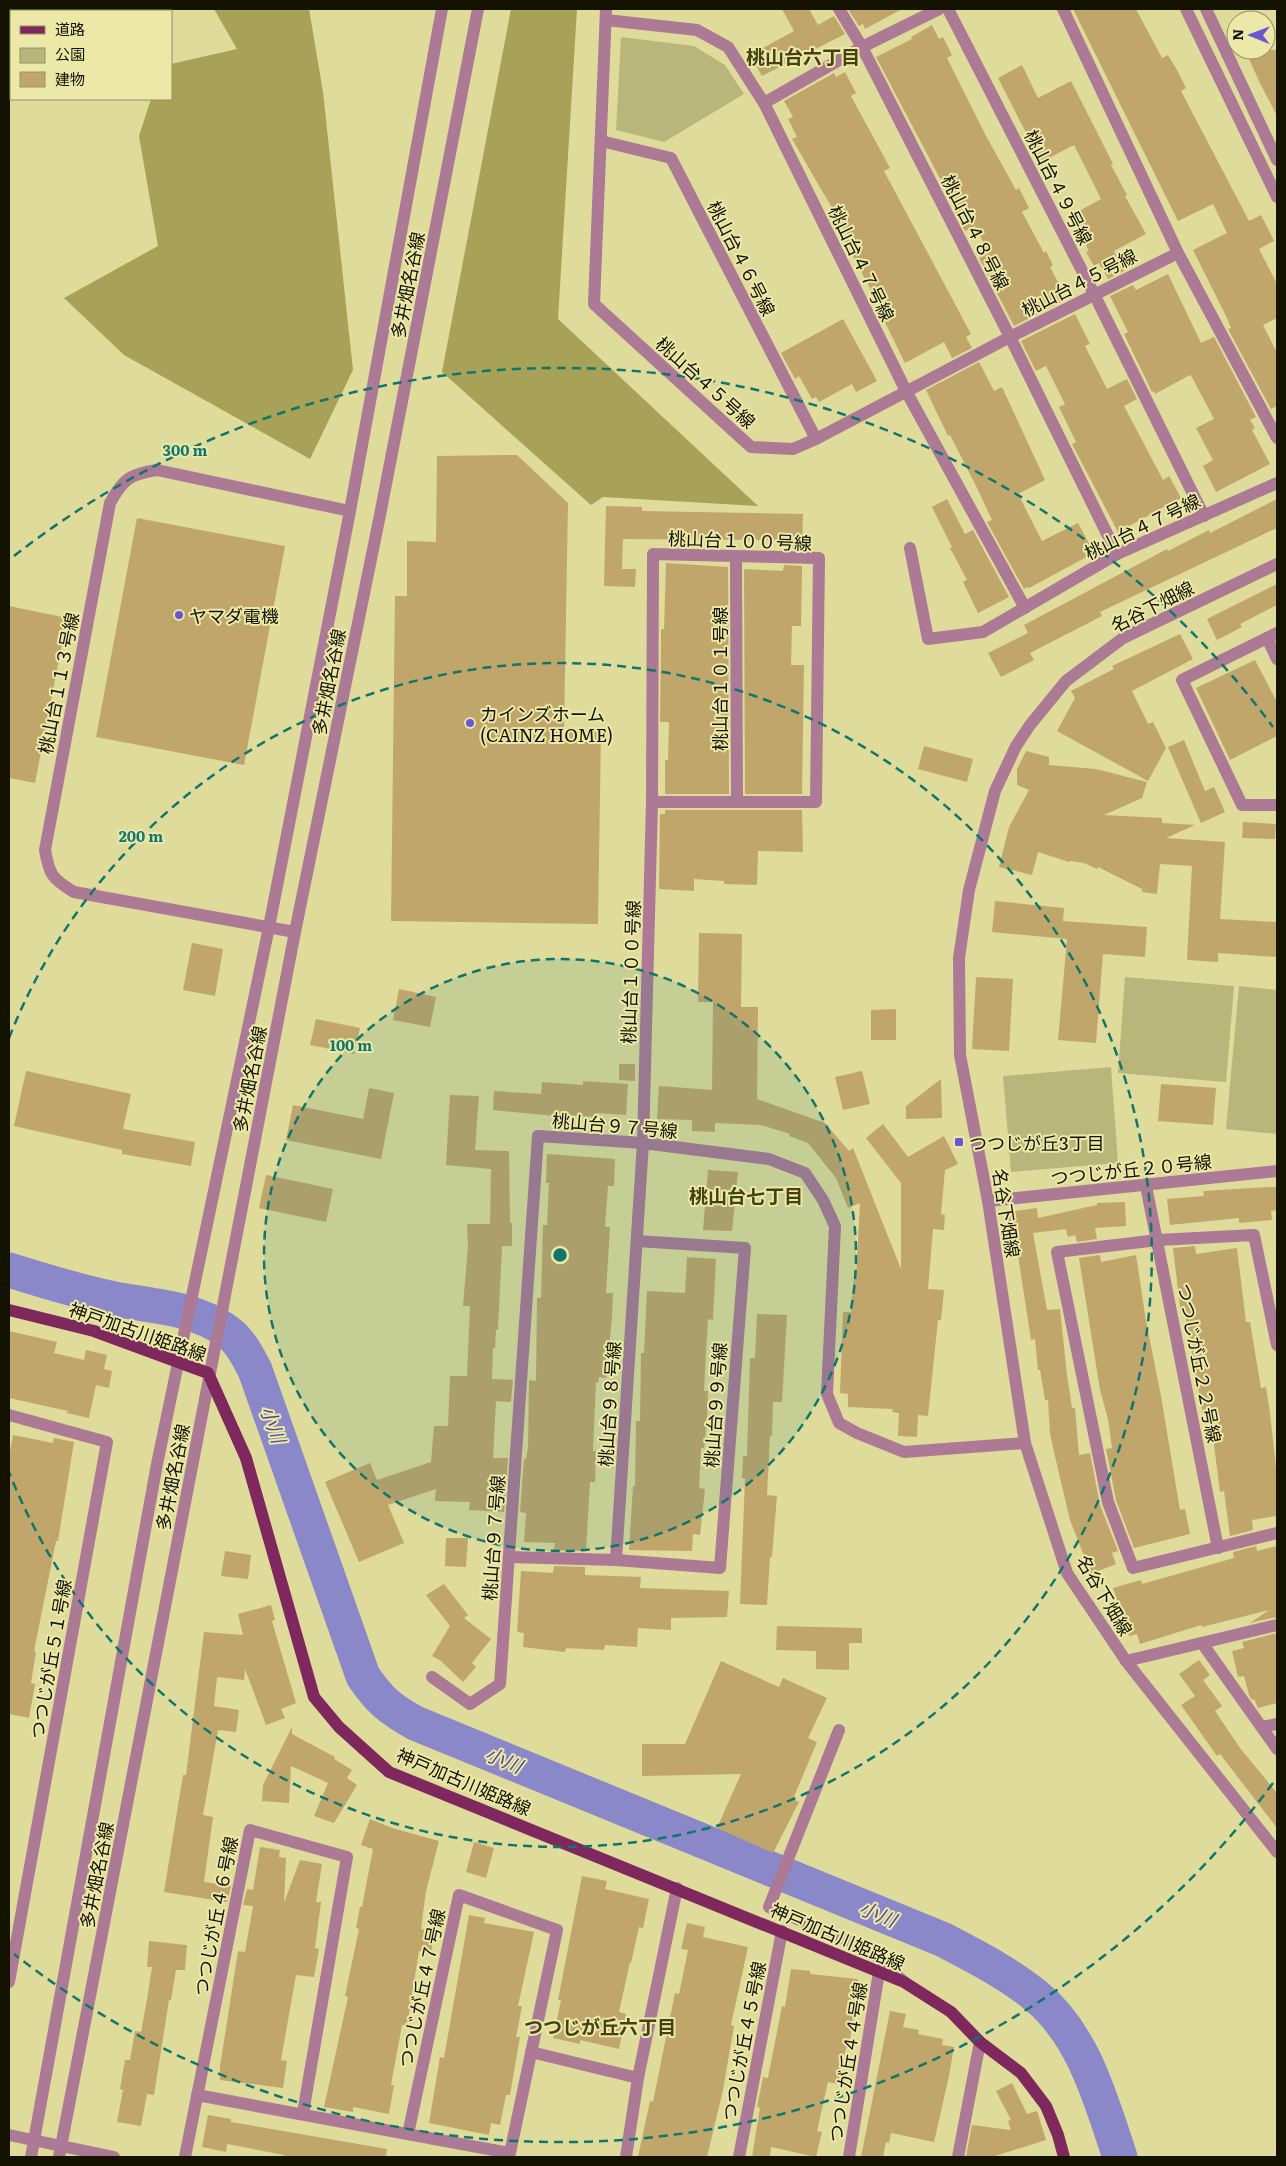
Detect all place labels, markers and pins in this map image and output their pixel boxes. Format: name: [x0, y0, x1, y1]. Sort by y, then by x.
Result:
place label: ヤマダ電機: [189, 602, 279, 629]
marker: ヤマダ電機: [173, 609, 185, 621]
place label: カインズホーム (CAINZ HOME): [480, 700, 613, 748]
marker: カインズホーム (CAINZ HOME): [464, 717, 476, 729]
place label: つつじが丘3丁目: [969, 1129, 1105, 1156]
marker: つつじが丘3丁目: [953, 1136, 965, 1148]
centre of rings: [551, 1246, 569, 1264]

